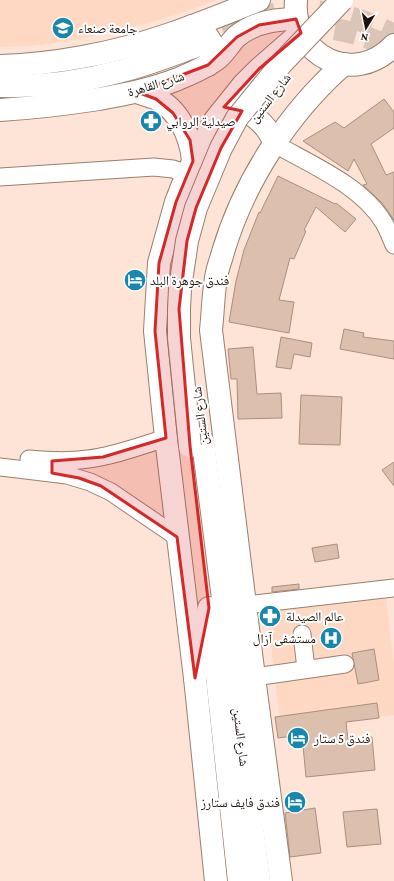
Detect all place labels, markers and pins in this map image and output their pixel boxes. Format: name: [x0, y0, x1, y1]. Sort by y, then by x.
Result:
school or university icon: جامعة صنعاء: [50, 15, 76, 41]
place label: جامعة صنعاء: [78, 21, 138, 36]
pharmacy icon: صيدلية الروابي: [138, 108, 164, 134]
place label: صيدلية الروابي: [166, 114, 236, 132]
hotel icon: فندق جوهرة البلد: [122, 267, 148, 293]
place label: فندق جوهرة البلد: [150, 273, 229, 289]
pharmacy icon: عالم الصيدلة: [257, 603, 283, 629]
place label: عالم الصيدلة: [286, 609, 344, 625]
hospital icon: مستشفى آزال: [318, 625, 344, 651]
place label: مستشفى آزال: [253, 631, 316, 647]
hotel icon: فندق 5 ستار: [285, 725, 311, 751]
place label: فندق 5 ستار: [313, 731, 370, 747]
hotel icon: فندق فايف ستارز: [282, 789, 308, 815]
place label: فندق فايف ستارز: [200, 795, 280, 811]

